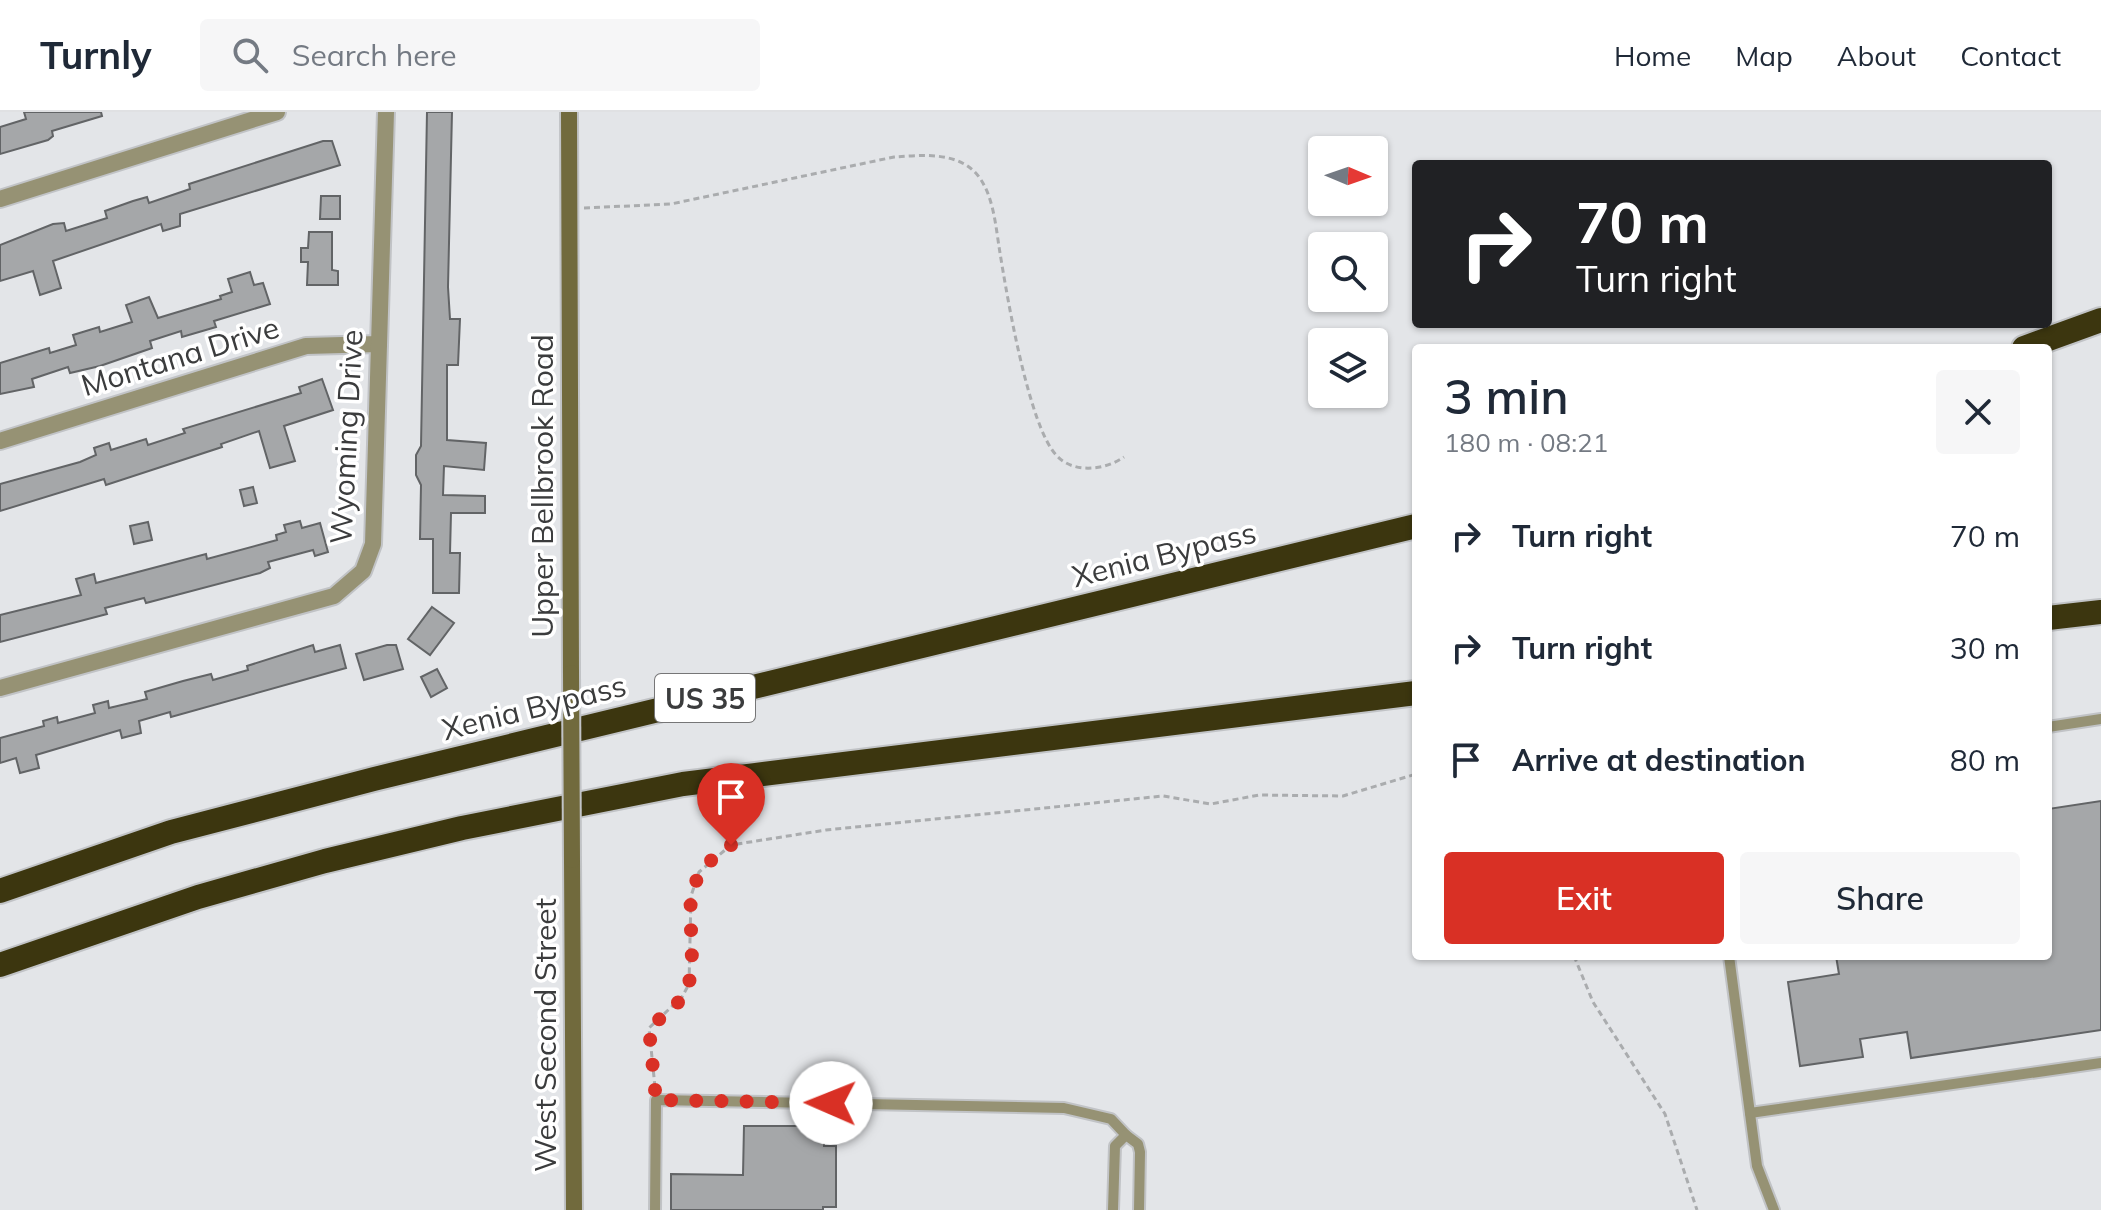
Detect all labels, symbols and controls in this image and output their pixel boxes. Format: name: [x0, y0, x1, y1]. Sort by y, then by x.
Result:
search box: [200, 19, 760, 91]
text: Turnly: [40, 31, 152, 79]
icon: search: [228, 33, 272, 77]
text: Search here: [292, 36, 457, 74]
text: Home: [1614, 38, 1691, 73]
text: Map: [1735, 38, 1793, 73]
text: About: [1837, 38, 1916, 73]
text: Contact: [1960, 38, 2061, 73]
north arrow: [1308, 136, 1388, 216]
map controls: [1308, 136, 1388, 408]
text: 70 m: [1576, 187, 1709, 257]
icon: right: [1444, 192, 1548, 296]
button: search: [1308, 232, 1388, 312]
text: Turn right: [1576, 256, 1737, 301]
street label: Montana Drive: [76, 308, 284, 404]
button: layers: [1308, 328, 1388, 408]
street label: Wyoming Drive: [321, 329, 371, 545]
street label: Upper Bellbrook Road: [523, 334, 561, 638]
text: 3 min: [1444, 366, 1569, 426]
button: close: [1936, 370, 2020, 454]
text: 180 m · 08:21: [1444, 426, 1608, 459]
street label: Xenia Bypass: [1068, 513, 1260, 595]
icon: right: [1444, 514, 1488, 558]
text: Turn right: [1512, 517, 1652, 555]
text: 70 m: [1950, 517, 2020, 555]
icon: right: [1444, 626, 1488, 670]
text: Turn right: [1512, 629, 1652, 667]
text: 30 m: [1950, 629, 2020, 667]
street label: Xenia Bypass: [438, 666, 630, 748]
road number: US 35: [655, 674, 755, 722]
icon: arrive: [1444, 738, 1488, 782]
text: Arrive at destination: [1512, 741, 1806, 779]
text: 80 m: [1950, 741, 2020, 779]
pin: [697, 763, 765, 845]
icon: arrive: [709, 775, 753, 819]
button: Exit: [1444, 852, 1724, 944]
button: Share: [1740, 852, 2020, 944]
street label: West Second Street: [526, 898, 564, 1172]
position arrow: [789, 1061, 873, 1145]

